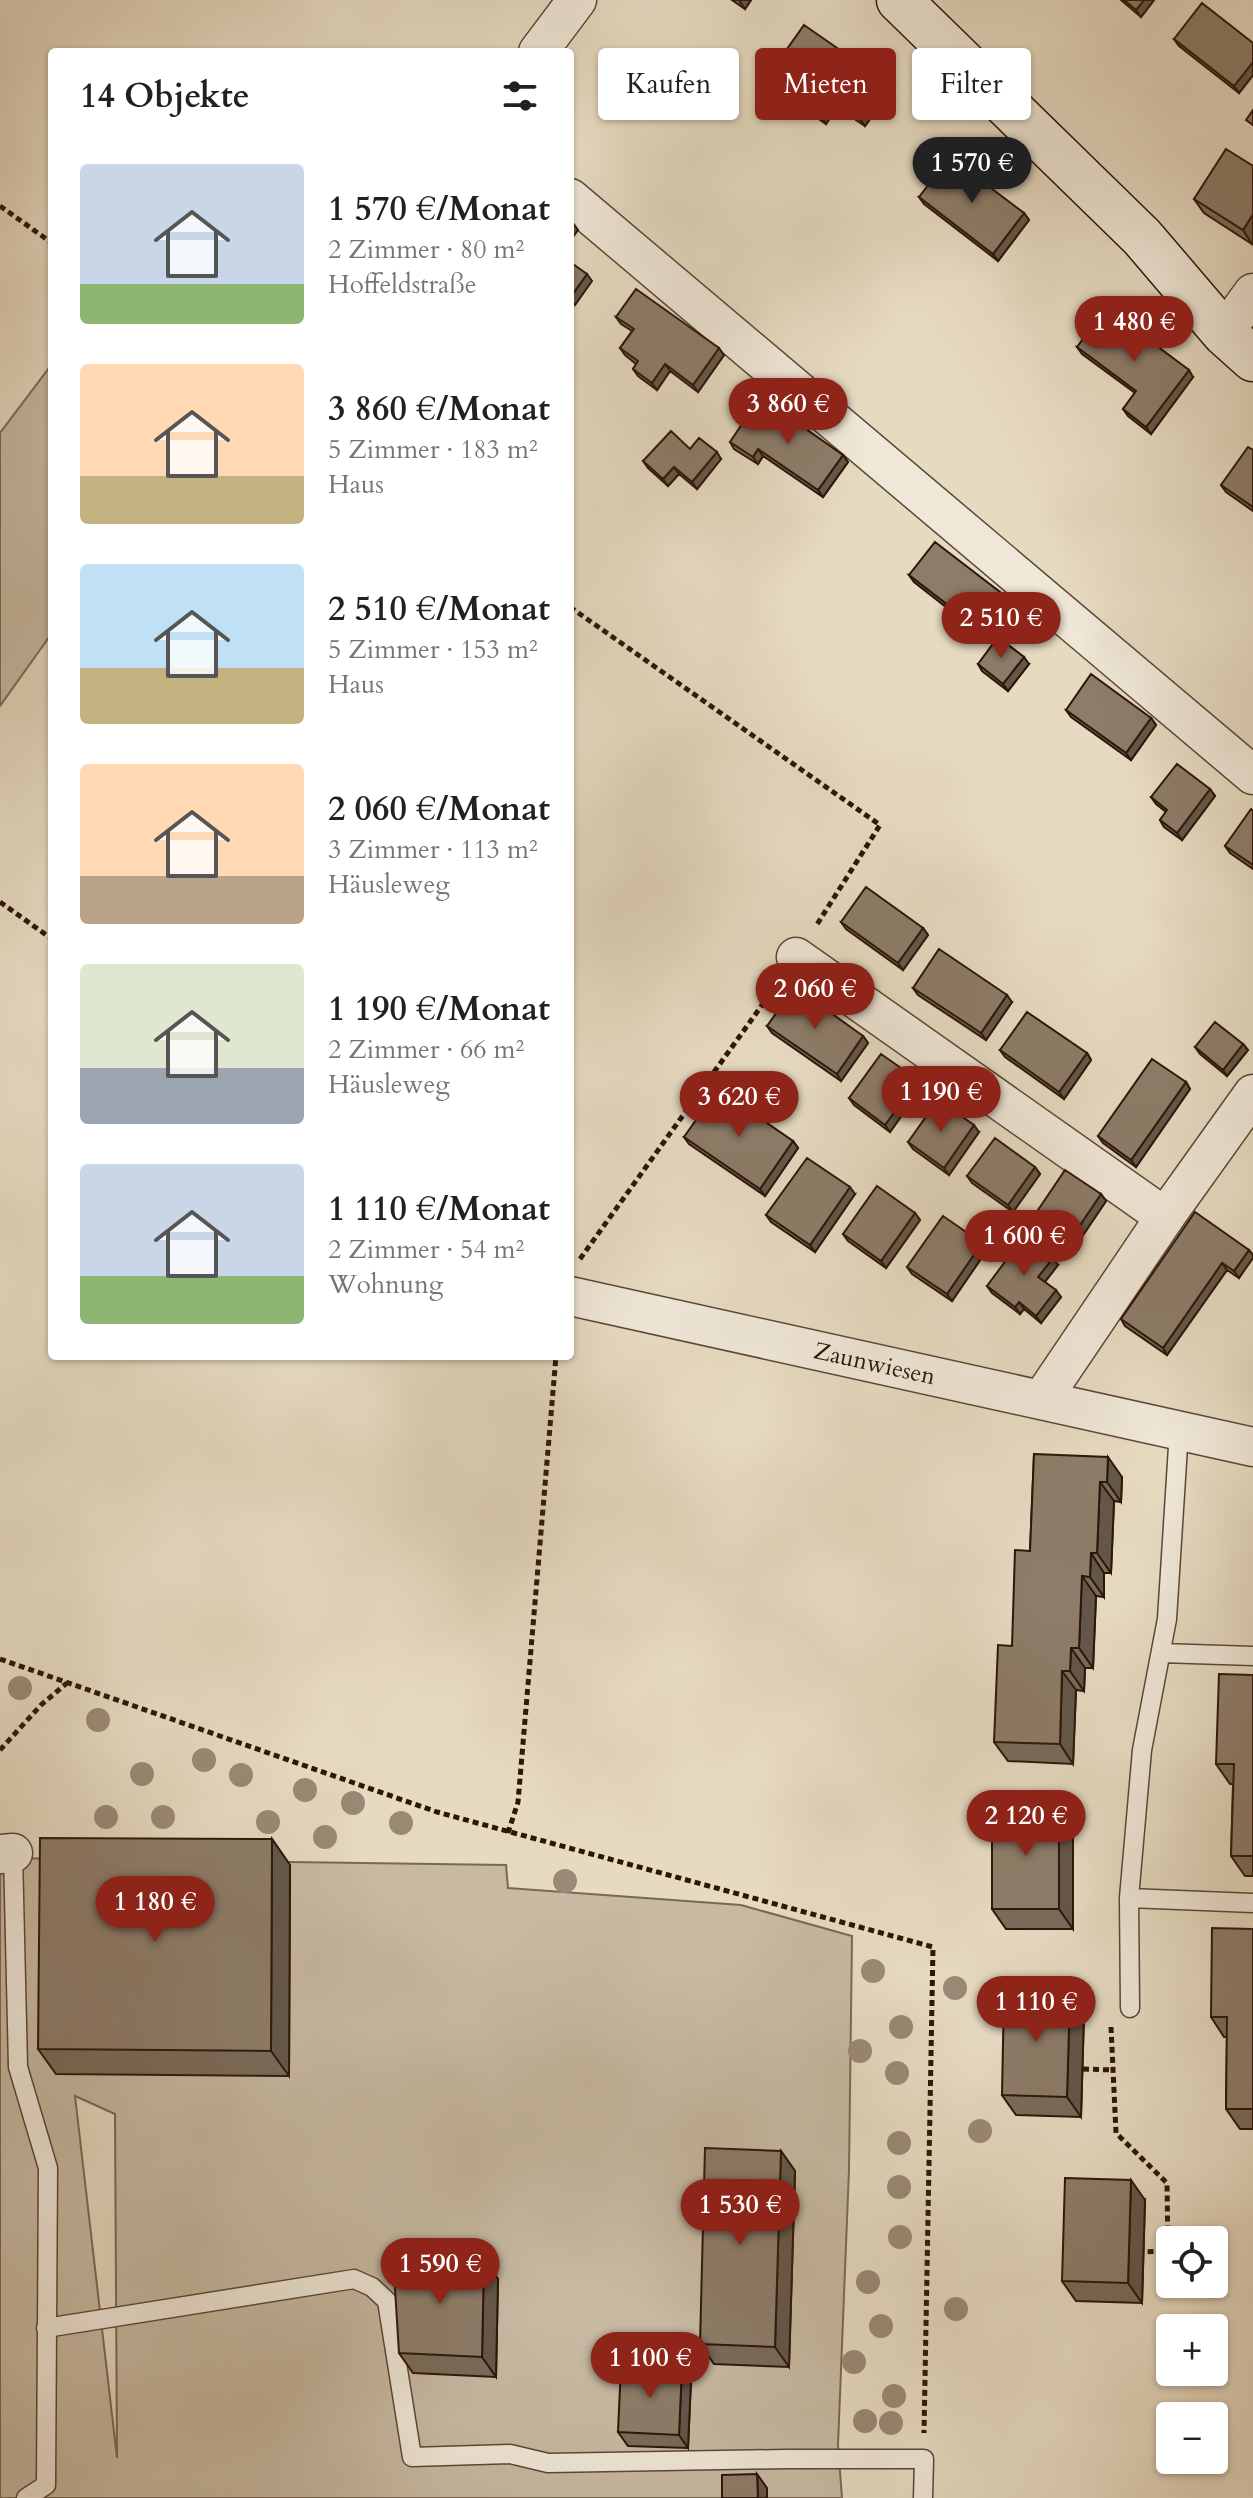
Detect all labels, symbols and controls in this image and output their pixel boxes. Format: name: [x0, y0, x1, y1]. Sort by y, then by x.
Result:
chip: Kaufen: [598, 48, 739, 120]
chip: Mieten: [755, 48, 896, 120]
chip: Filter: [912, 48, 1031, 120]
text: 14 Objekte: [80, 73, 250, 119]
icon: filters: [498, 74, 542, 118]
pin: 1 570 €: [898, 137, 1046, 205]
text: 1 570 €: [931, 145, 1013, 180]
text: 1 570 €/Monat: [328, 186, 550, 232]
icon: home: [144, 196, 240, 292]
text: 2 Zimmer · 80 m²: [328, 232, 524, 267]
text: Hoffeldstraße: [328, 267, 477, 302]
pin: 1 480 €: [1060, 296, 1208, 364]
text: 1 480 €: [1093, 304, 1175, 339]
pin: 3 860 €: [714, 378, 862, 446]
text: 3 860 €/Monat: [328, 386, 550, 432]
text: 3 860 €: [747, 386, 829, 421]
icon: home: [144, 396, 240, 492]
text: 5 Zimmer · 183 m²: [328, 432, 538, 467]
text: Haus: [328, 467, 384, 502]
text: 2 510 €/Monat: [328, 586, 550, 632]
pin: 2 510 €: [927, 592, 1075, 660]
icon: home: [144, 596, 240, 692]
text: 2 510 €: [960, 600, 1042, 635]
text: 5 Zimmer · 153 m²: [328, 632, 538, 667]
text: Haus: [328, 667, 384, 702]
text: 2 060 €/Monat: [328, 786, 550, 832]
icon: home: [144, 796, 240, 892]
text: 3 Zimmer · 113 m²: [328, 832, 538, 867]
text: Häusleweg: [328, 867, 450, 902]
pin: 2 060 €: [741, 963, 889, 1031]
text: 2 060 €: [774, 971, 856, 1006]
text: 1 190 €/Monat: [328, 986, 550, 1032]
icon: home: [144, 996, 240, 1092]
text: 2 Zimmer · 66 m²: [328, 1032, 524, 1067]
pin: 1 190 €: [867, 1066, 1015, 1134]
text: Häusleweg: [328, 1067, 450, 1102]
pin: 3 620 €: [665, 1071, 813, 1139]
text: 1 190 €: [900, 1074, 982, 1109]
text: 3 620 €: [698, 1079, 780, 1114]
text: 1 110 €/Monat: [328, 1186, 550, 1232]
icon: home: [144, 1196, 240, 1292]
pin: 1 600 €: [950, 1210, 1098, 1278]
text: 1 600 €: [983, 1218, 1065, 1253]
text: 2 Zimmer · 54 m²: [328, 1232, 524, 1267]
text: Wohnung: [328, 1267, 443, 1302]
street label: Zaunwiesen: [811, 1334, 939, 1393]
pin: 2 120 €: [952, 1790, 1100, 1858]
text: 2 120 €: [985, 1798, 1067, 1833]
pin: 1 180 €: [81, 1876, 229, 1944]
text: 1 180 €: [114, 1884, 196, 1919]
pin: 1 110 €: [962, 1976, 1110, 2044]
text: 1 110 €: [995, 1984, 1077, 2019]
pin: 1 530 €: [666, 2179, 814, 2247]
text: 1 530 €: [699, 2187, 781, 2222]
map controls: [1156, 2226, 1228, 2474]
button: locate: [1156, 2226, 1228, 2298]
pin: 1 590 €: [366, 2238, 514, 2306]
text: 1 590 €: [399, 2246, 481, 2281]
button: +: [1156, 2314, 1228, 2386]
pin: 1 100 €: [576, 2332, 724, 2400]
text: 1 100 €: [609, 2340, 691, 2375]
button: −: [1156, 2402, 1228, 2474]

